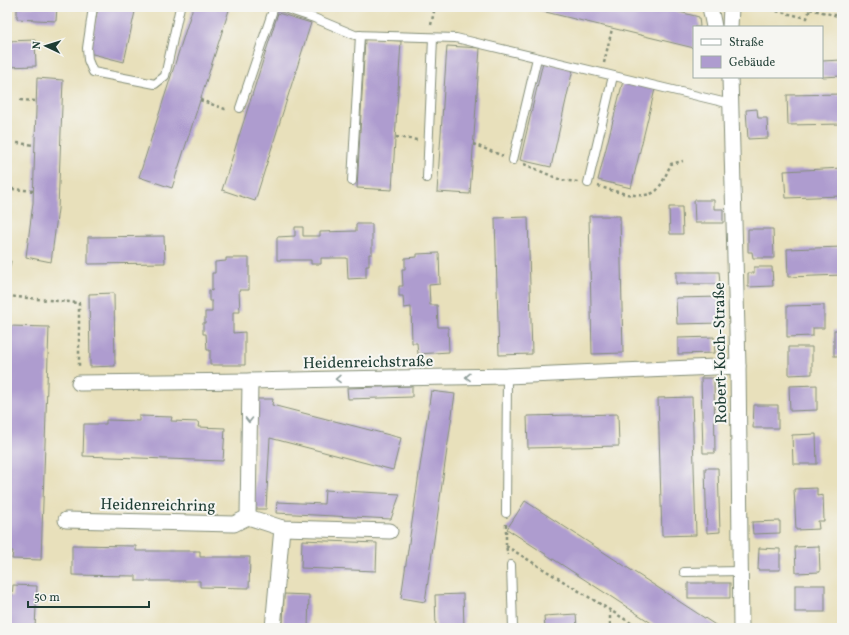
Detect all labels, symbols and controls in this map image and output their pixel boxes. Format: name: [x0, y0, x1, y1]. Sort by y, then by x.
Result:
north arrow: [26, 26, 66, 66]
legend: [693, 26, 823, 78]
text: Straße: [729, 35, 764, 51]
text: N: [30, 41, 45, 50]
text: Gebäude: [729, 55, 776, 71]
street label: Robert-Koch-Straße: [709, 282, 733, 424]
street label: Heidenreichstraße: [303, 351, 433, 375]
one-way arrow: [465, 373, 471, 381]
one-way arrow: [335, 375, 341, 383]
one-way arrow: [245, 417, 253, 423]
street label: Heidenreichring: [100, 494, 216, 518]
scale bar: [28, 583, 149, 609]
text: 50 m: [34, 590, 60, 606]

